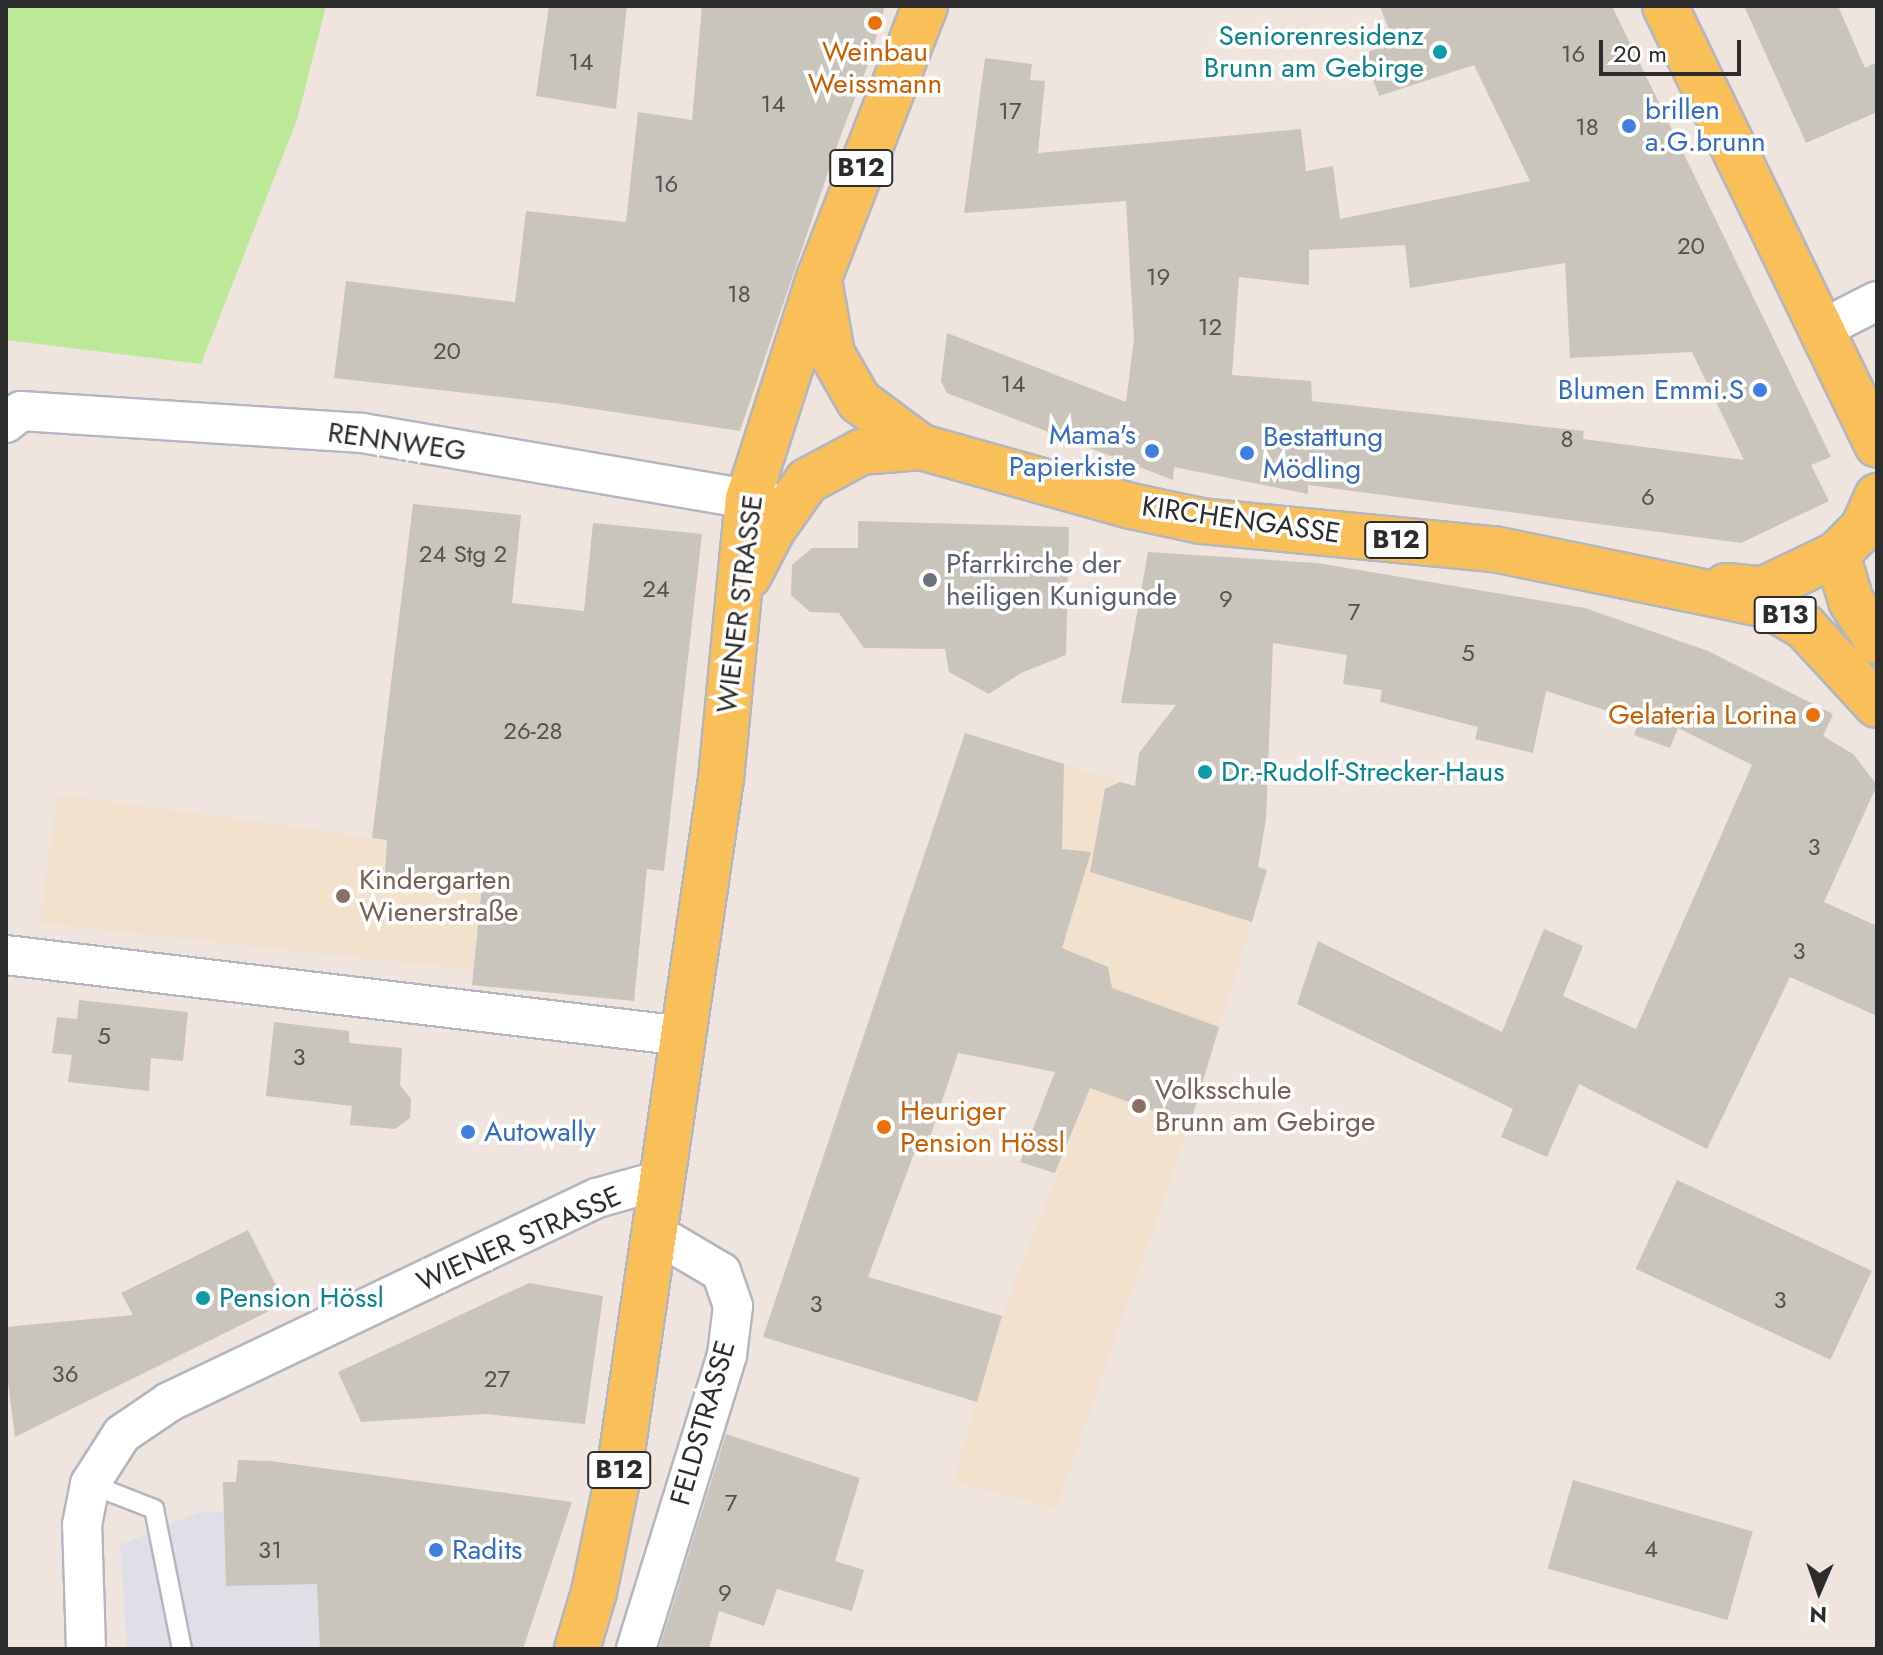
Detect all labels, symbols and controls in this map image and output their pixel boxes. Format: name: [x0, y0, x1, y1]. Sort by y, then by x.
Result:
marker: Weinbau Weissmann: [866, 14, 884, 32]
place label: Seniorenresidenz Brunn am Gebirge: [1204, 19, 1424, 85]
scale bar: [1603, 24, 1745, 74]
place label: Weinbau Weissmann: [808, 35, 942, 101]
text: 20 m: [1613, 36, 1667, 71]
house number: 16: [1561, 40, 1585, 68]
marker: Seniorenresidenz Brunn am Gebirge: [1431, 43, 1449, 61]
house number: 14: [569, 48, 593, 76]
house number: 14: [761, 90, 785, 118]
place label: brillen a.G.brunn: [1645, 93, 1766, 159]
house number: 17: [998, 97, 1022, 125]
house number: 18: [1575, 113, 1599, 141]
marker: brillen a.G.brunn: [1620, 117, 1638, 135]
road number: B12: [829, 146, 893, 190]
house number: 16: [654, 170, 678, 198]
house number: 20: [1677, 232, 1705, 260]
house number: 19: [1146, 263, 1170, 291]
house number: 18: [727, 280, 751, 308]
house number: 12: [1198, 313, 1222, 341]
house number: 20: [433, 337, 461, 365]
house number: 14: [1001, 370, 1025, 398]
place label: Blumen Emmi.S: [1558, 373, 1744, 407]
marker: Blumen Emmi.S: [1751, 381, 1769, 399]
street label: RENNWEG: [326, 416, 468, 468]
place label: Mama's Papierkiste: [1009, 418, 1136, 484]
place label: Bestattung Mödling: [1263, 420, 1383, 486]
house number: 8: [1560, 425, 1574, 453]
marker: Mama's Papierkiste: [1143, 442, 1161, 460]
marker: Bestattung Mödling: [1238, 444, 1256, 462]
house number: 6: [1641, 483, 1655, 511]
street label: KIRCHENGASSE: [1140, 489, 1342, 551]
street label: WIENER STRASSE: [710, 493, 770, 715]
road number: B12: [1364, 518, 1428, 562]
house number: 24 Stg 2: [419, 540, 507, 568]
place label: Pfarrkirche der heiligen Kunigunde: [946, 547, 1177, 613]
marker: Pfarrkirche der heiligen Kunigunde: [921, 571, 939, 589]
house number: 24: [642, 575, 670, 603]
house number: 9: [1219, 585, 1233, 613]
road number: B13: [1753, 593, 1817, 637]
house number: 7: [1348, 598, 1360, 626]
house number: 5: [1461, 639, 1475, 667]
place label: Gelateria Lorina: [1608, 698, 1797, 732]
marker: Gelateria Lorina: [1804, 706, 1822, 724]
house number: 26-28: [503, 717, 563, 745]
place label: Dr.-Rudolf-Strecker-Haus: [1221, 755, 1505, 789]
marker: Dr.-Rudolf-Strecker-Haus: [1196, 763, 1214, 781]
house number: 3: [1807, 833, 1821, 861]
place label: Kindergarten Wienerstraße: [359, 863, 518, 929]
marker: Kindergarten Wienerstraße: [334, 887, 352, 905]
house number: 3: [1792, 937, 1806, 965]
house number: 5: [97, 1022, 111, 1050]
house number: 3: [292, 1043, 306, 1071]
place label: Volksschule Brunn am Gebirge: [1155, 1073, 1375, 1139]
place label: Heuriger Pension Hössl: [900, 1094, 1065, 1160]
marker: Volksschule Brunn am Gebirge: [1130, 1097, 1148, 1115]
place label: Autowally: [484, 1115, 596, 1149]
marker: Heuriger Pension Hössl: [875, 1118, 893, 1136]
marker: Autowally: [459, 1123, 477, 1141]
street label: WIENER STRASSE: [412, 1179, 626, 1299]
place label: Pension Hössl: [219, 1281, 384, 1315]
house number: 3: [1773, 1286, 1787, 1314]
marker: Pension Hössl: [194, 1289, 212, 1307]
house number: 3: [809, 1290, 823, 1318]
street label: FELDSTRASSE: [663, 1337, 743, 1509]
house number: 36: [52, 1360, 78, 1388]
house number: 27: [484, 1365, 510, 1393]
road number: B12: [587, 1448, 651, 1492]
house number: 7: [725, 1489, 737, 1517]
place label: Radits: [452, 1533, 522, 1567]
house number: 4: [1644, 1535, 1658, 1563]
house number: 31: [258, 1536, 282, 1564]
marker: Radits: [427, 1541, 445, 1559]
north arrow: [1779, 1551, 1859, 1631]
house number: 9: [718, 1579, 732, 1607]
text: N: [1809, 1599, 1827, 1631]

